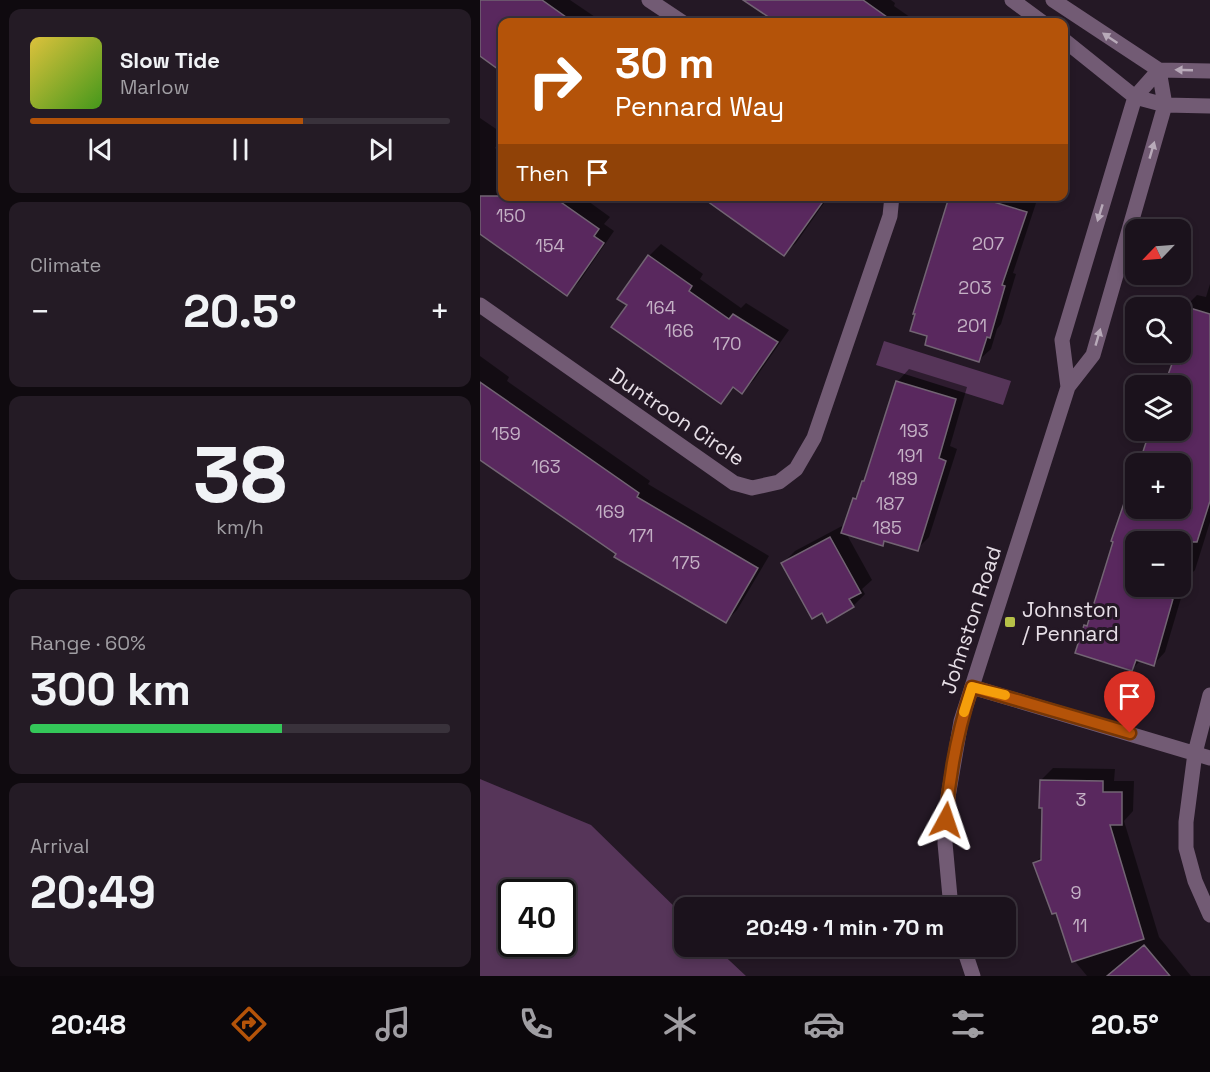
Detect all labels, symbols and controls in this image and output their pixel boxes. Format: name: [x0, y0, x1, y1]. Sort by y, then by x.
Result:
one-way arrow: [1102, 32, 1118, 43]
text: 30 m: [615, 37, 714, 90]
icon: right: [516, 42, 594, 120]
text: Slow Tide: [120, 46, 220, 74]
one-way arrow: [1175, 66, 1194, 75]
text: Marlow: [120, 74, 189, 100]
text: Pennard Way: [615, 89, 784, 124]
icon: previous: [84, 133, 117, 166]
icon: pause: [224, 133, 257, 166]
icon: next: [364, 133, 397, 166]
one-way arrow: [1148, 141, 1158, 159]
icon: arrive: [581, 156, 614, 189]
text: Then: [516, 159, 569, 187]
house number: 150: [496, 204, 526, 227]
one-way arrow: [1095, 204, 1104, 222]
north arrow: [1125, 219, 1191, 285]
map controls: [1125, 219, 1191, 597]
house number: 207: [972, 232, 1004, 255]
house number: 154: [535, 234, 565, 257]
text: Climate: [30, 252, 101, 278]
house number: 203: [958, 276, 992, 299]
text: 20.5°: [183, 283, 297, 340]
text: −: [30, 291, 50, 333]
text: +: [430, 291, 450, 333]
house number: 164: [646, 296, 676, 319]
button: search: [1125, 297, 1191, 363]
house number: 201: [957, 314, 987, 337]
house number: 166: [664, 319, 694, 342]
one-way arrow: [1094, 328, 1103, 346]
house number: 170: [712, 332, 742, 355]
street label: Duntroon Circle: [605, 361, 750, 472]
button: layers: [1125, 375, 1191, 441]
house number: 193: [899, 419, 929, 442]
house number: 159: [491, 422, 521, 445]
text: 38: [193, 425, 287, 525]
house number: 191: [897, 444, 923, 467]
button: +: [1125, 453, 1191, 519]
house number: 163: [531, 455, 561, 478]
house number: 189: [888, 467, 918, 490]
house number: 187: [876, 492, 904, 515]
house number: 169: [595, 500, 625, 523]
text: km/h: [216, 514, 264, 540]
house number: 185: [872, 516, 902, 539]
house number: 171: [628, 524, 654, 547]
button: −: [1125, 531, 1191, 597]
street label: Johnston Road: [934, 543, 1007, 697]
house number: 175: [672, 551, 700, 574]
place label: Johnston / Pennard: [1022, 596, 1119, 647]
marker: Johnston / Pennard: [1003, 615, 1017, 629]
text: Range · 60%: [30, 630, 146, 656]
text: 300 km: [30, 661, 191, 718]
pin: [1104, 671, 1155, 733]
icon: arrive: [1113, 680, 1146, 713]
position arrow: [914, 788, 978, 852]
house number: 3: [1076, 788, 1086, 811]
text: Arrival: [30, 833, 89, 859]
text: 20:49: [30, 864, 156, 921]
speed limit sign: 40: [498, 879, 576, 957]
house number: 9: [1070, 881, 1082, 904]
text: 20:49 · 1 min · 70 m: [746, 913, 944, 941]
house number: 11: [1072, 914, 1088, 937]
icon: directions: [228, 1003, 270, 1045]
icon: music: [372, 1003, 414, 1045]
icon: phone: [515, 1003, 557, 1045]
icon: climate: [659, 1003, 701, 1045]
icon: car: [803, 1003, 845, 1045]
icon: filters: [947, 1003, 989, 1045]
text: 20:48: [51, 1007, 126, 1042]
text: 20.5°: [1091, 1007, 1159, 1042]

